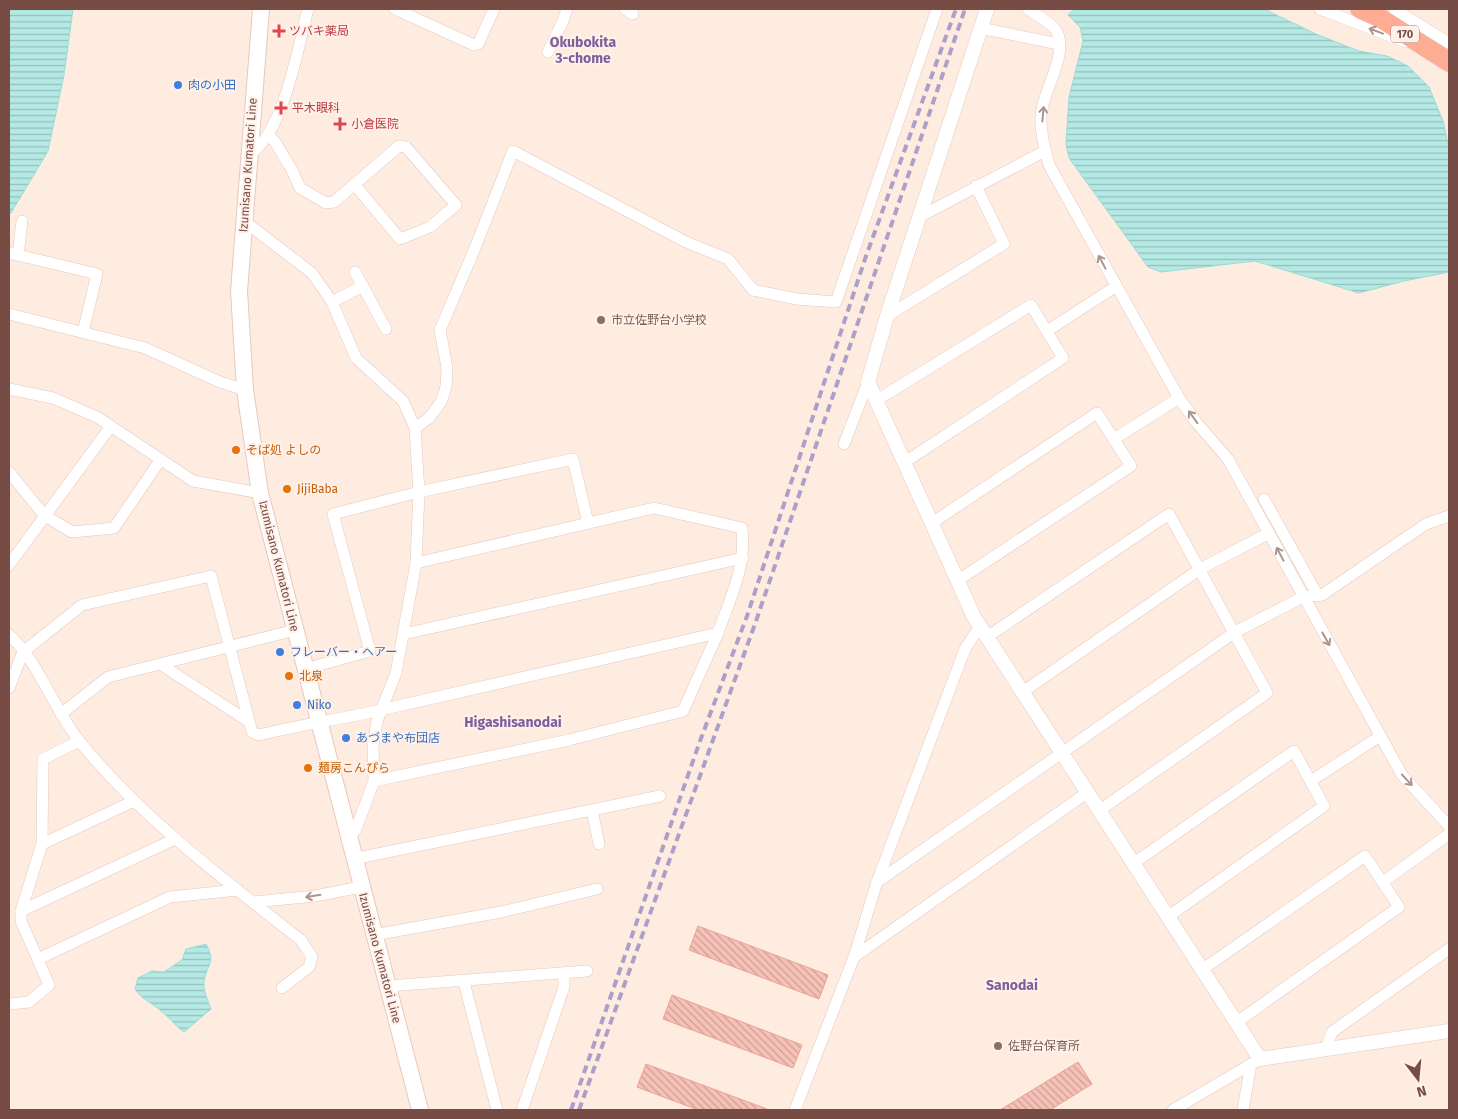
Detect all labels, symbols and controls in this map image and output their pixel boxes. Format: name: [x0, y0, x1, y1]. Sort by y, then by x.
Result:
place label: ツバキ薬局: [289, 24, 349, 38]
marker: ツバキ薬局: [273, 25, 285, 37]
one-way arrow: [1369, 26, 1384, 35]
road number: 170: [1391, 26, 1419, 42]
district label: Okubokita 3-chome: [550, 34, 617, 67]
place label: 肉の小田: [188, 78, 236, 92]
marker: 肉の小田: [172, 79, 184, 91]
street label: Izumisano Kumatori Line: [236, 97, 260, 233]
marker: 平木眼科: [274, 101, 288, 115]
place label: 平木眼科: [292, 101, 340, 115]
one-way arrow: [1038, 106, 1047, 122]
marker: 小倉医院: [333, 117, 347, 131]
place label: 小倉医院: [351, 117, 399, 131]
one-way arrow: [1097, 255, 1106, 270]
place label: 市立佐野台小学校: [611, 313, 707, 327]
marker: 市立佐野台小学校: [595, 314, 607, 326]
one-way arrow: [1188, 411, 1198, 425]
place label: そば処 よしの: [246, 443, 321, 457]
marker: そば処 よしの: [230, 444, 242, 456]
place label: JijiBaba: [297, 482, 338, 496]
marker: JijiBaba: [281, 483, 293, 495]
street label: Izumisano Kumatori Line: [256, 499, 302, 633]
one-way arrow: [1275, 546, 1285, 561]
one-way arrow: [1322, 632, 1332, 646]
place label: フレーバー・ヘアー: [290, 645, 397, 659]
marker: フレーバー・ヘアー: [274, 646, 286, 658]
place label: 北泉: [299, 669, 323, 683]
marker: 北泉: [283, 670, 295, 682]
place label: Niko: [307, 698, 332, 712]
marker: Niko: [291, 699, 303, 711]
district label: Higashisanodai: [464, 714, 562, 731]
place label: あづまや布団店: [356, 731, 440, 745]
marker: あづまや布団店: [340, 732, 352, 744]
place label: 麺房こんぴら: [318, 761, 390, 775]
marker: 麺房こんぴら: [302, 762, 314, 774]
one-way arrow: [1401, 774, 1413, 787]
one-way arrow: [306, 891, 322, 901]
street label: Izumisano Kumatori Line: [356, 891, 404, 1025]
district label: Sanodai: [986, 977, 1038, 994]
place label: 佐野台保育所: [1008, 1039, 1080, 1053]
marker: 佐野台保育所: [992, 1040, 1004, 1052]
north arrow: [1393, 1054, 1443, 1104]
text: N: [1415, 1082, 1428, 1100]

